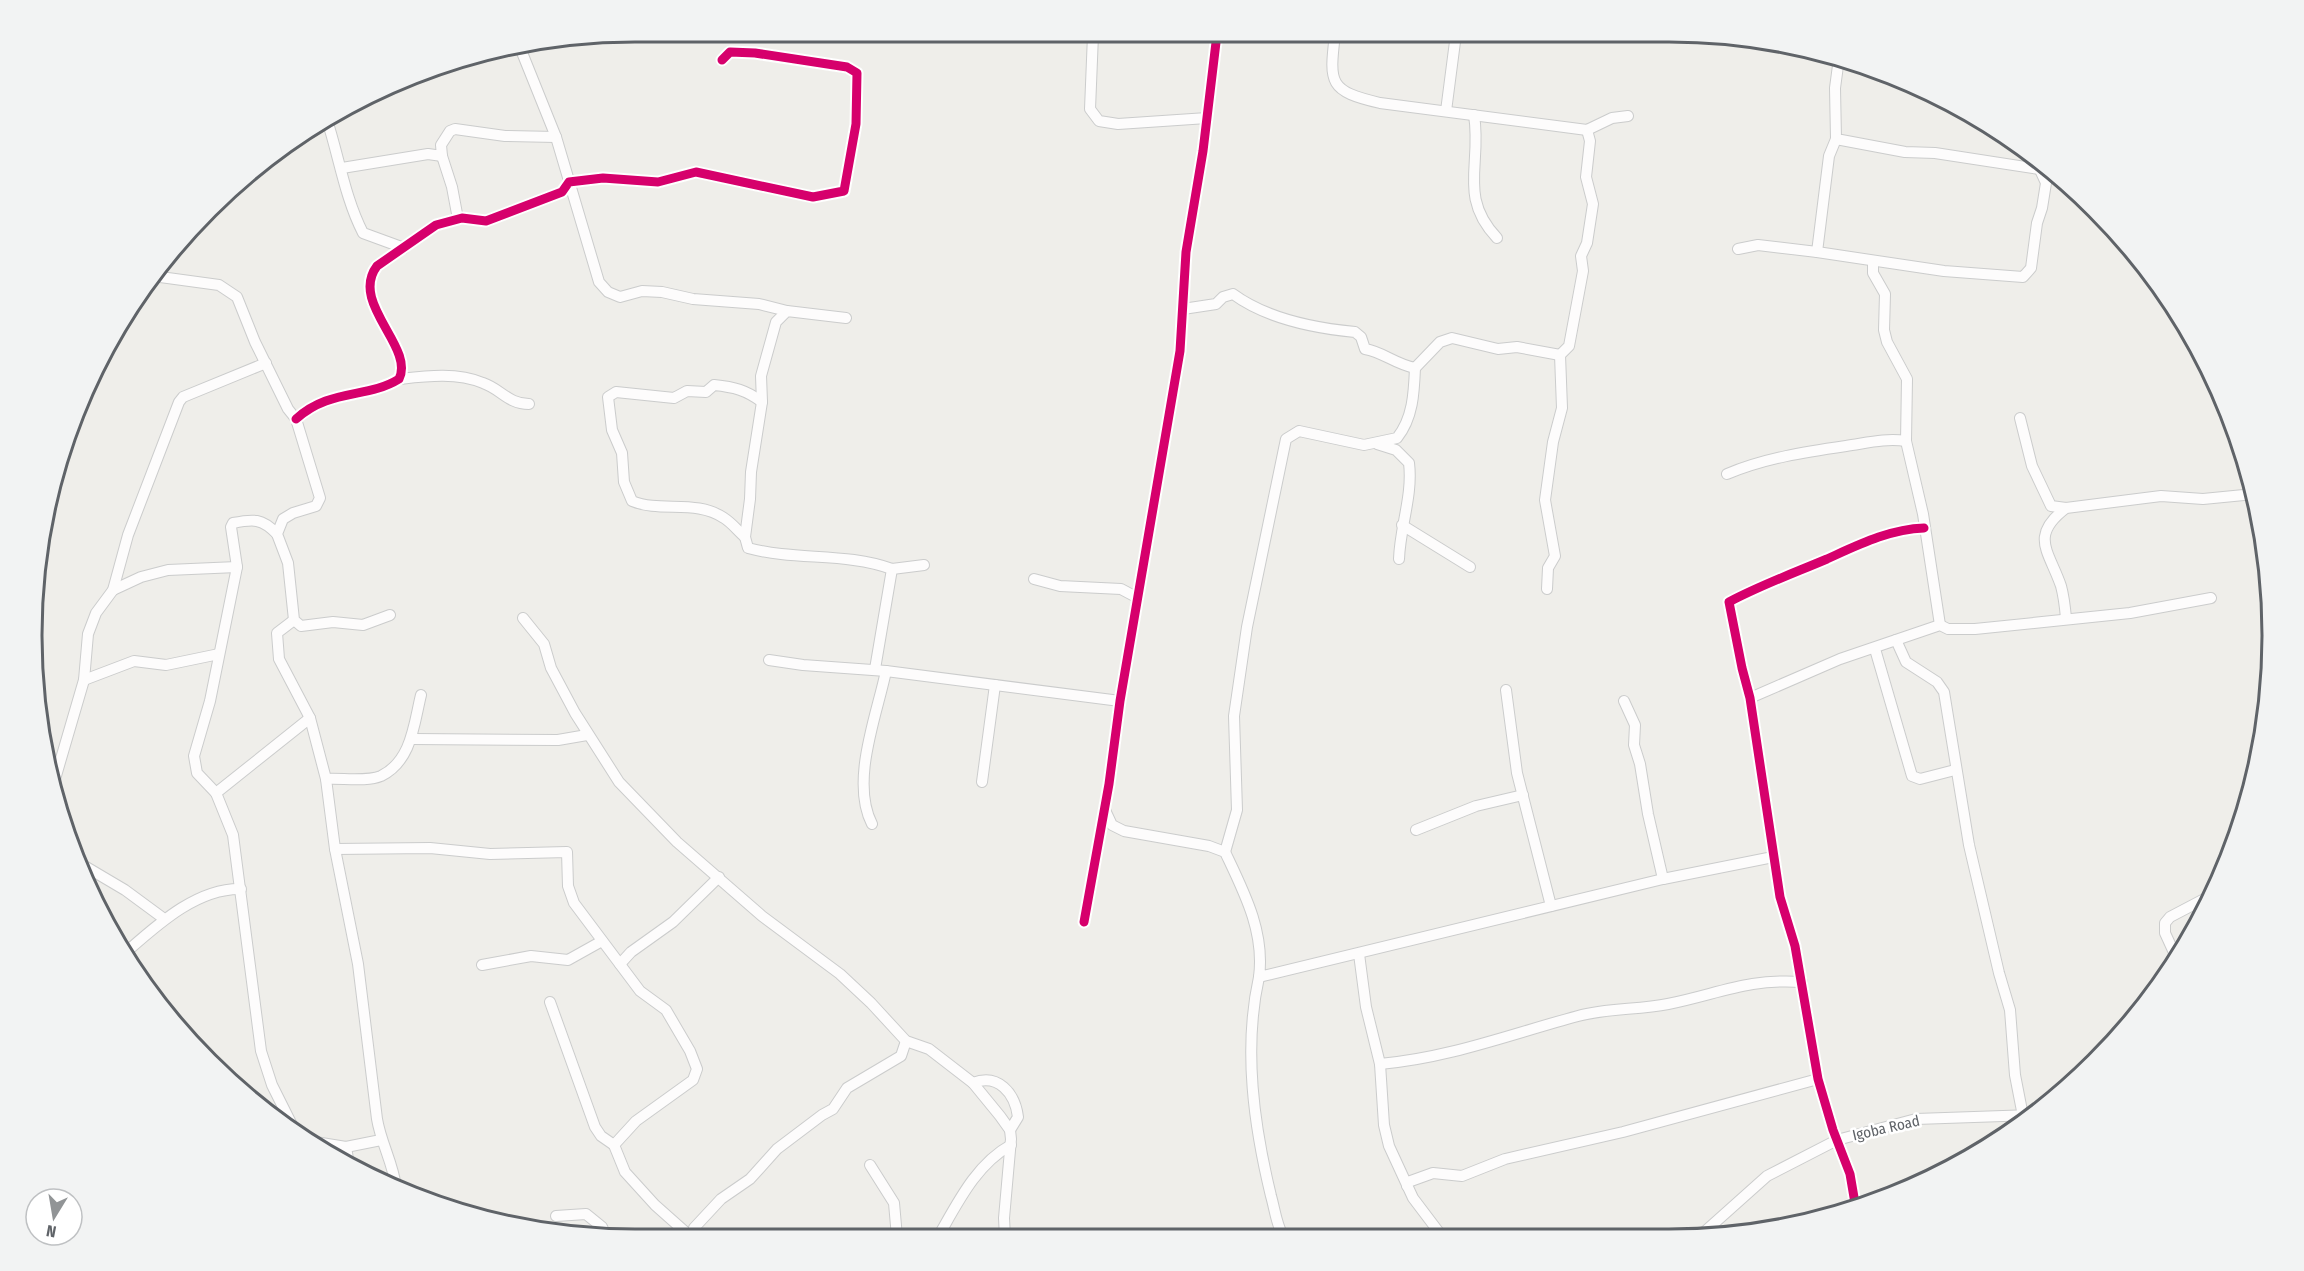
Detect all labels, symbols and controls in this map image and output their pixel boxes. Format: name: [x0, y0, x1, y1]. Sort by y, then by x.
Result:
street label: Igoba Road: [1851, 1112, 1921, 1144]
north arrow: [24, 1187, 84, 1247]
text: N: [45, 1221, 58, 1241]

